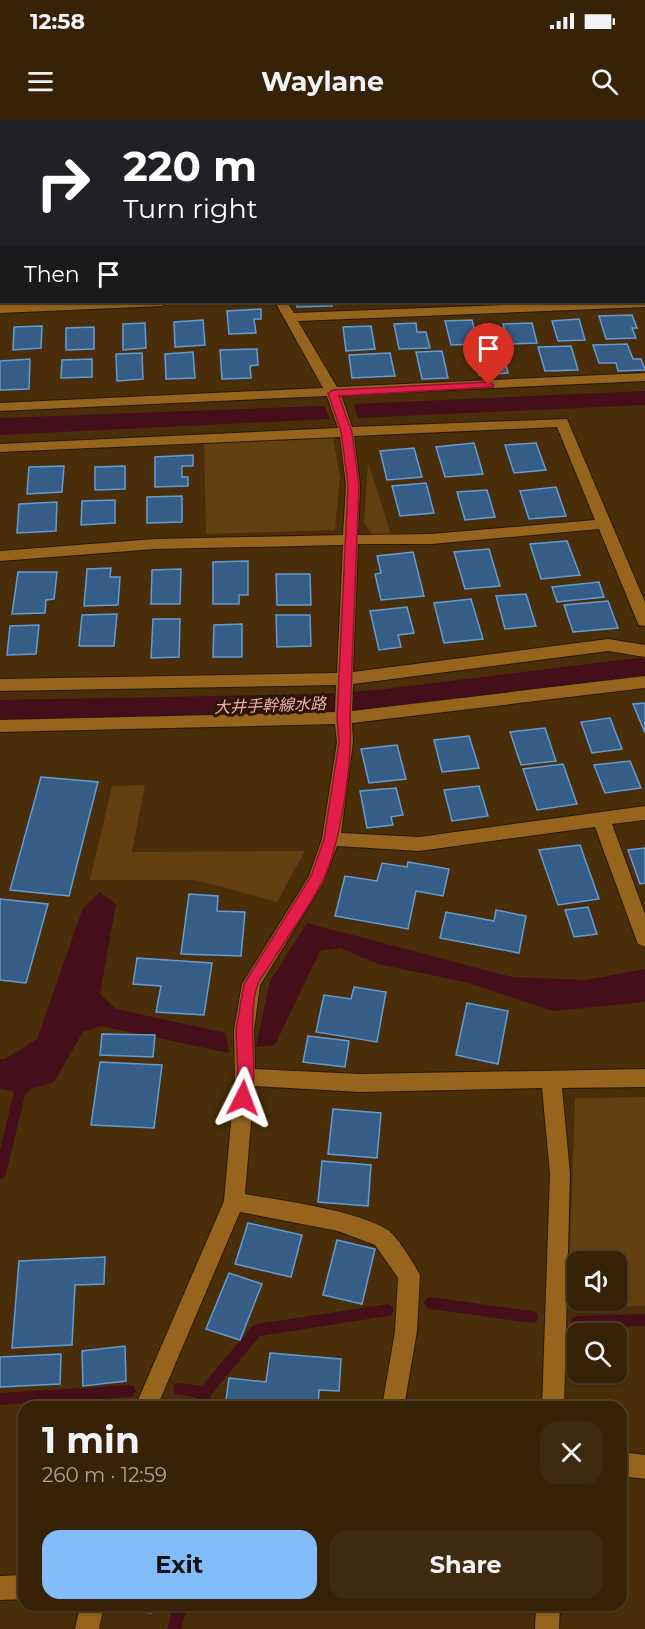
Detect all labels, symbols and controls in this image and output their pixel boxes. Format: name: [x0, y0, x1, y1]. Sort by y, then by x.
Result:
text: 12:58: [30, 8, 85, 35]
icon: menu: [24, 65, 57, 98]
text: Waylane: [261, 65, 384, 98]
icon: search: [588, 65, 621, 98]
text: 220 m: [123, 140, 257, 192]
icon: right: [24, 144, 102, 222]
text: Turn right: [123, 192, 258, 225]
icon: arrive: [92, 258, 125, 291]
text: Then: [24, 261, 80, 288]
pin: [463, 323, 514, 385]
icon: arrive: [472, 332, 505, 365]
water label: 大井手幹線水路: [214, 694, 328, 717]
position arrow: [211, 1066, 275, 1130]
map controls: [567, 1251, 627, 1383]
button: sound: [567, 1251, 627, 1311]
button: search: [567, 1323, 627, 1383]
text: 1 min: [42, 1418, 140, 1462]
button: close: [540, 1421, 603, 1484]
text: 260 m · 12:59: [42, 1463, 167, 1487]
button: Exit: [42, 1530, 317, 1599]
button: Share: [329, 1530, 603, 1599]

